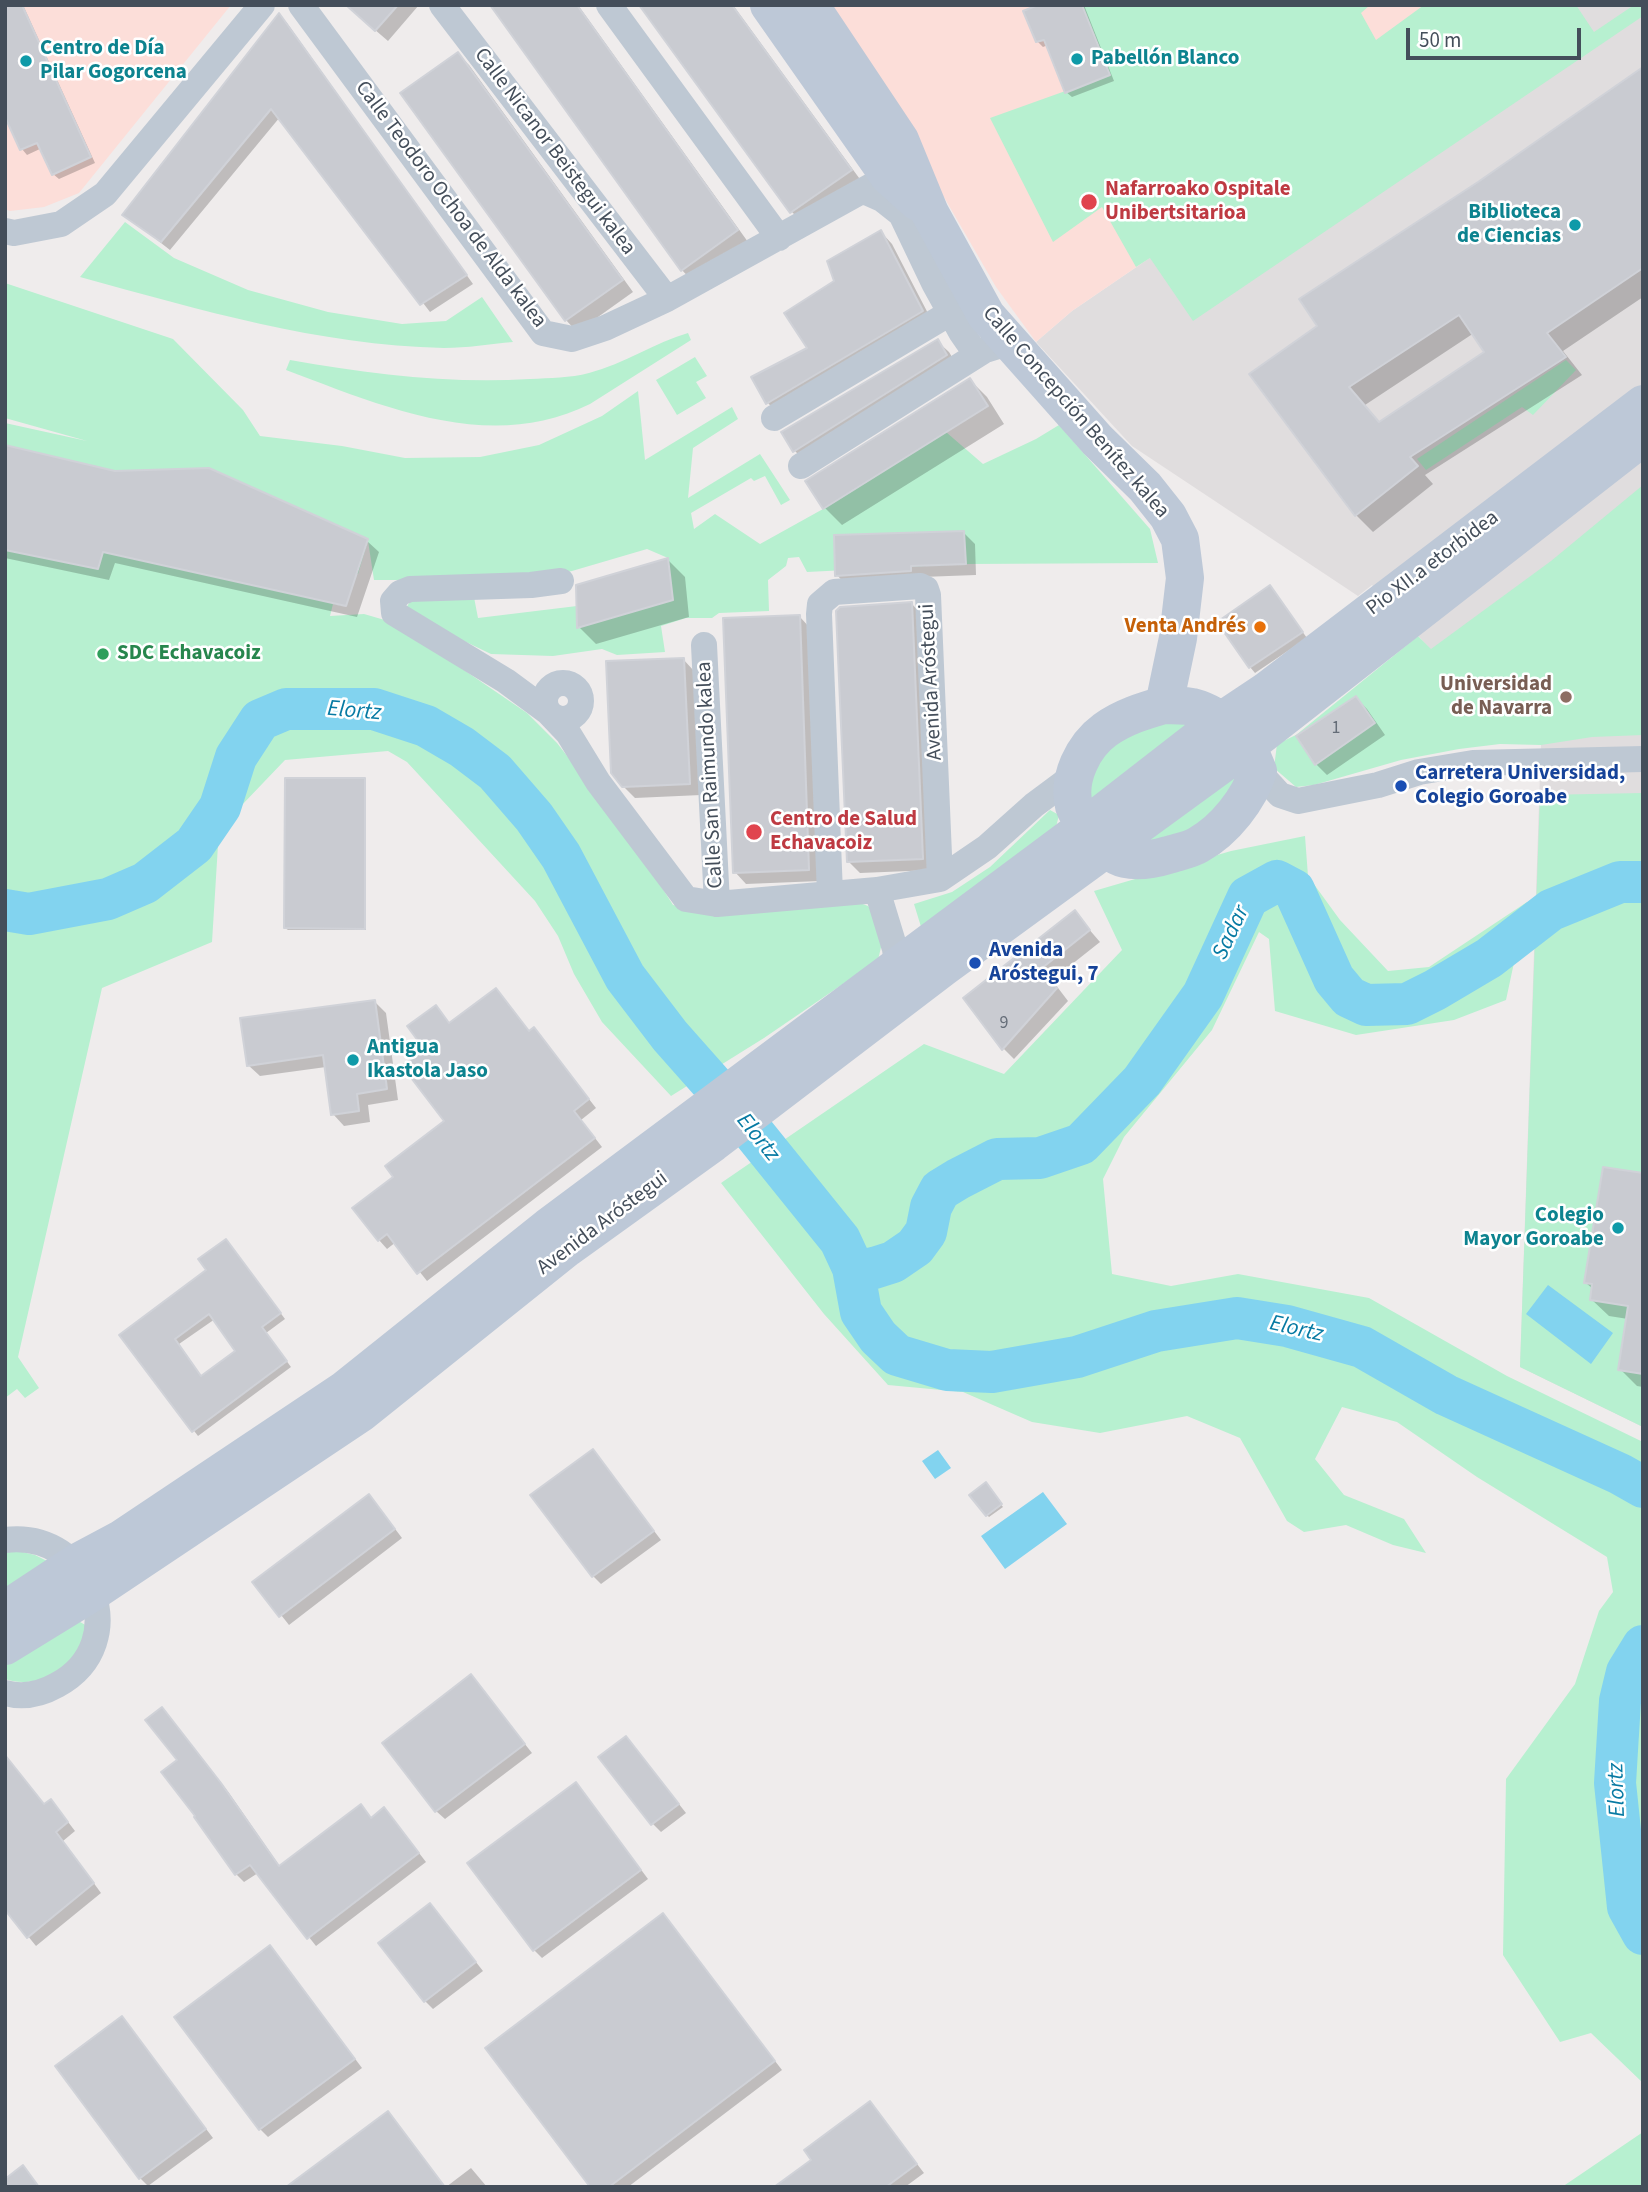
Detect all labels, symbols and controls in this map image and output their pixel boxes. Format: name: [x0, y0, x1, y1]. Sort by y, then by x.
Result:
scale bar: [1410, 14, 1585, 58]
text: 50 m: [1419, 25, 1461, 55]
place label: Centro de Día Pilar Gogorcena: [40, 36, 187, 86]
street label: Calle Nicanor Beistegui kalea: [468, 44, 640, 260]
place label: Pabellón Blanco: [1091, 46, 1239, 72]
marker: Pabellón Blanco: [1069, 51, 1085, 67]
marker: Centro de Día Pilar Gogorcena: [18, 53, 34, 69]
street label: Calle Teodoro Ochoa de Alda kalea: [349, 77, 551, 333]
place label: Nafarroako Ospitale Unibertsitarioa: [1105, 177, 1291, 227]
marker: Nafarroako Ospitale Unibertsitarioa: [1079, 192, 1099, 212]
place label: Biblioteca de Ciencias: [1457, 200, 1561, 250]
marker: Biblioteca de Ciencias: [1567, 217, 1583, 233]
street label: Calle Concepción Benítez kalea: [976, 302, 1174, 524]
street label: Pio XII.a etorbidea: [1362, 506, 1504, 622]
street label: Avenida Aróstegui: [915, 603, 949, 761]
place label: Venta Andrés: [1125, 614, 1246, 640]
marker: Venta Andrés: [1252, 619, 1268, 635]
place label: SDC Echavacoiz: [117, 641, 261, 667]
marker: SDC Echavacoiz: [95, 646, 111, 662]
street label: Calle San Raimundo kalea: [692, 661, 730, 889]
place label: Universidad de Navarra: [1440, 672, 1552, 722]
marker: Universidad de Navarra: [1558, 689, 1574, 705]
water label: Elortz: [326, 696, 382, 728]
house number: 1: [1332, 718, 1340, 740]
place label: Carretera Universidad, Colegio Goroabe: [1415, 761, 1625, 811]
marker: Carretera Universidad, Colegio Goroabe: [1393, 778, 1409, 794]
place label: Centro de Salud Echavacoiz: [770, 807, 917, 857]
marker: Centro de Salud Echavacoiz: [744, 822, 764, 842]
water label: Sadar: [1208, 902, 1256, 964]
place label: Avenida Aróstegui, 7: [989, 938, 1098, 988]
marker: Avenida Aróstegui, 7: [967, 955, 983, 971]
house number: 9: [1000, 1013, 1008, 1035]
place label: Antigua Ikastola Jaso: [367, 1035, 488, 1085]
marker: Antigua Ikastola Jaso: [345, 1052, 361, 1068]
water label: Elortz: [729, 1108, 785, 1168]
street label: Avenida Aróstegui: [533, 1167, 673, 1281]
place label: Colegio Mayor Goroabe: [1463, 1203, 1604, 1253]
marker: Colegio Mayor Goroabe: [1610, 1220, 1626, 1236]
water label: Elortz: [1267, 1311, 1325, 1349]
water label: Elortz: [1603, 1763, 1633, 1817]

